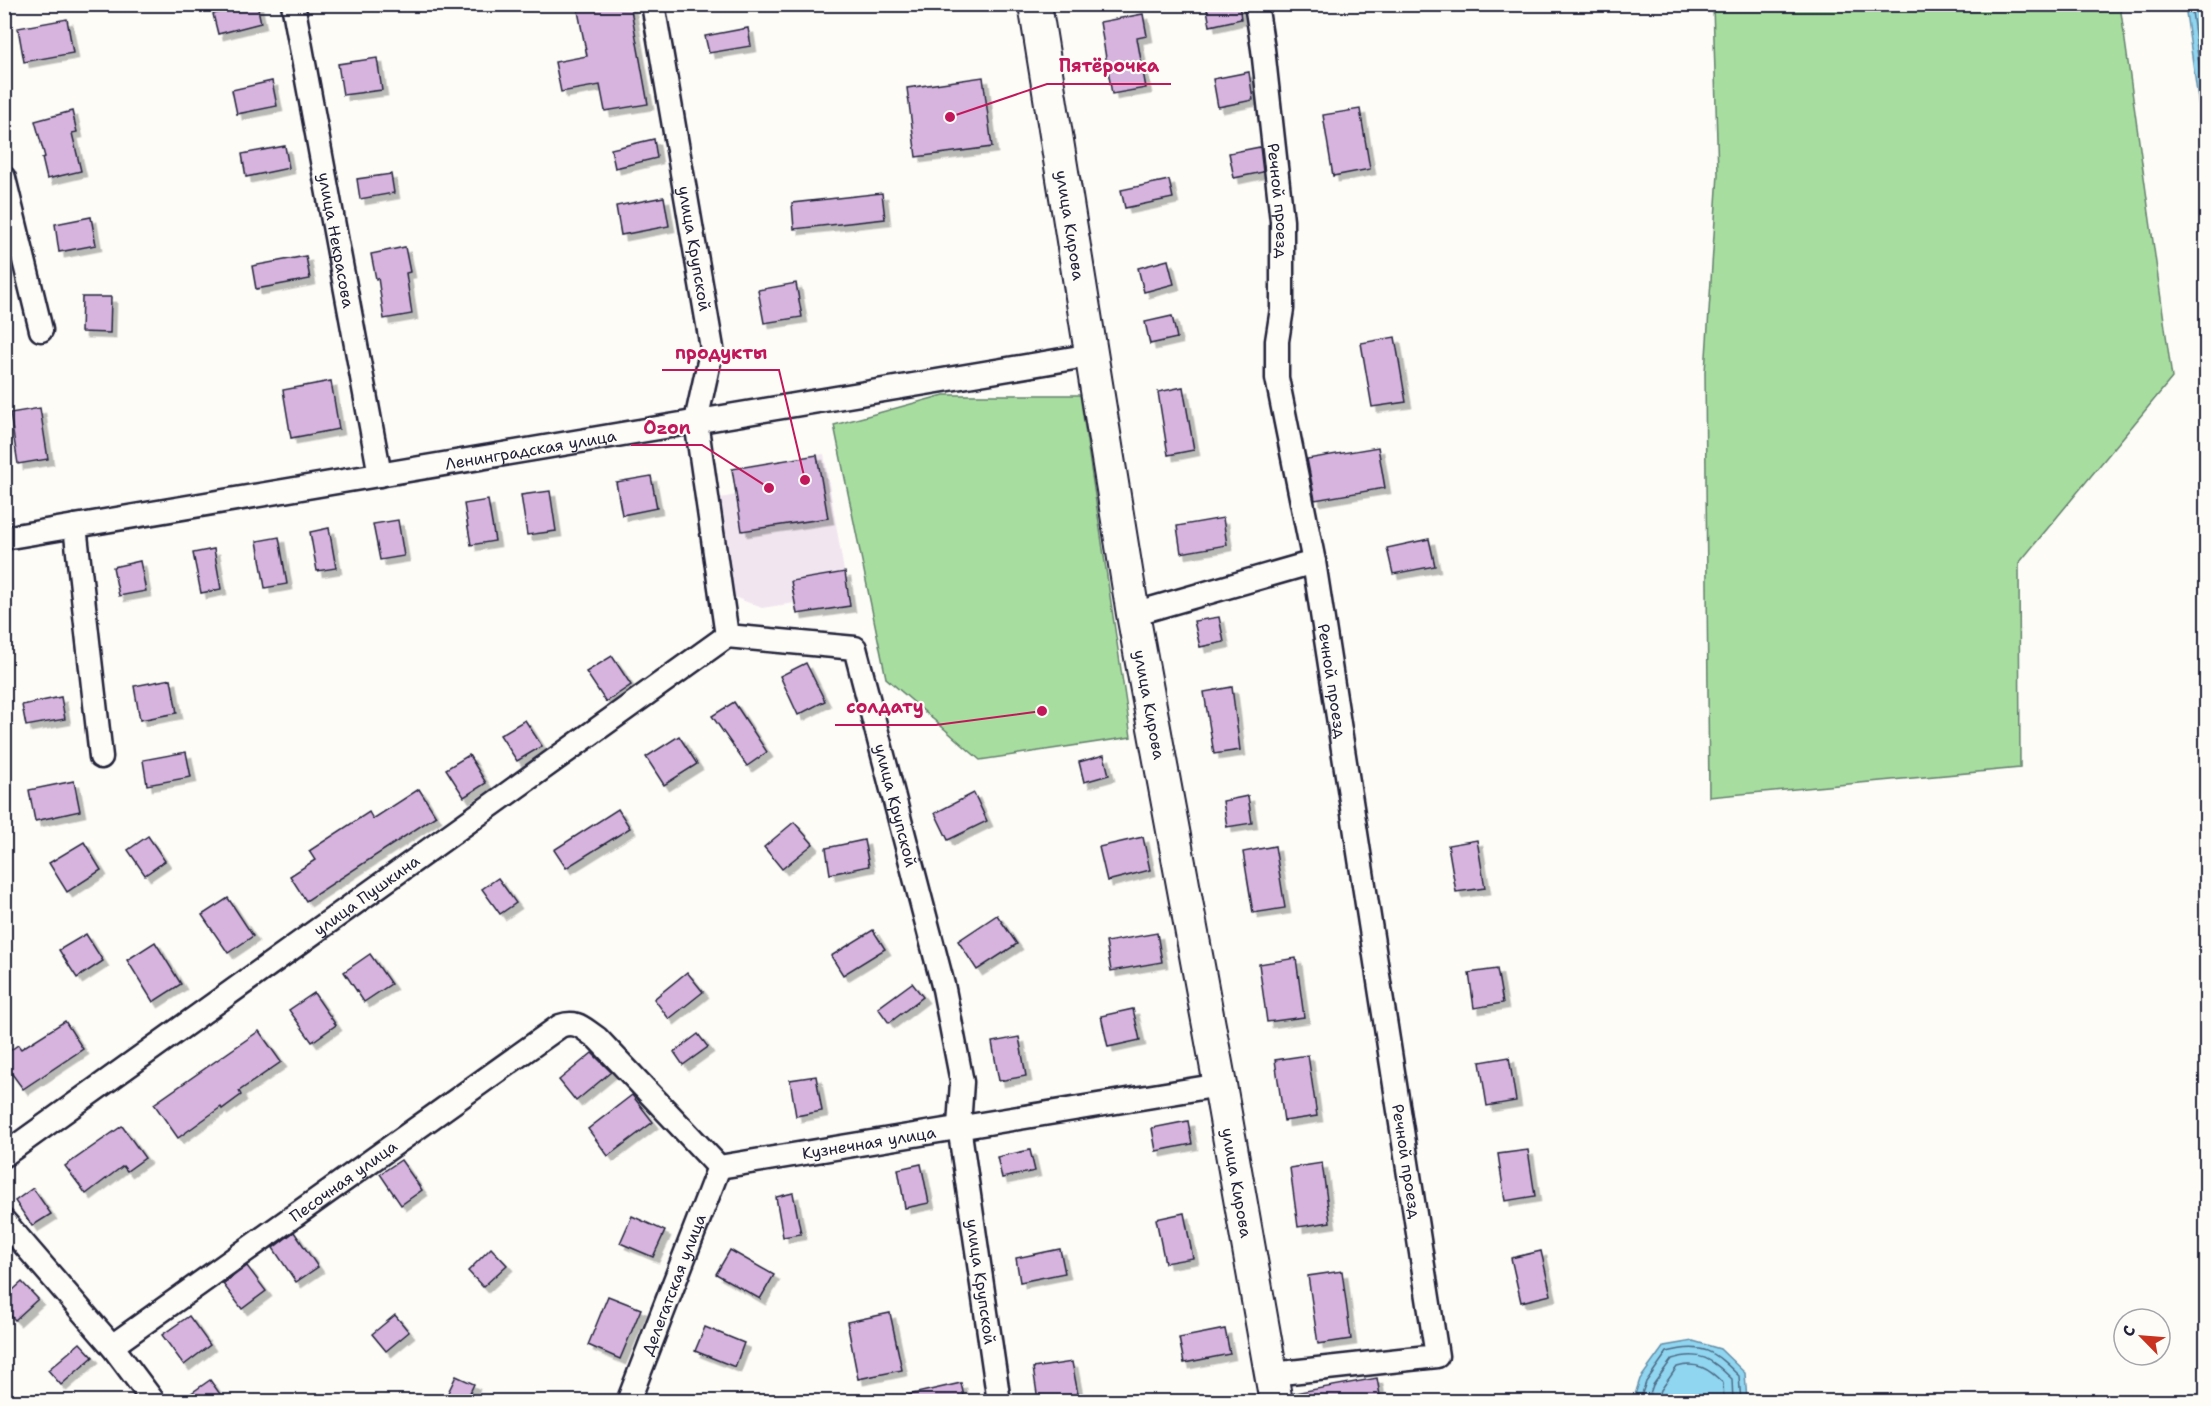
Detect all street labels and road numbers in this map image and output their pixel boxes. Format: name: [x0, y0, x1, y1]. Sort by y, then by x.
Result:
street label: Речной проезд: [1262, 142, 1292, 258]
street label: улица Кирова: [1051, 169, 1089, 282]
street label: улица Некрасова: [313, 171, 359, 310]
street label: улица Крупской: [673, 184, 715, 313]
street label: Ленинградская улица: [443, 425, 618, 475]
street label: Речной проезд: [1313, 622, 1351, 740]
street label: улица Кирова: [1129, 648, 1170, 761]
street label: улица Крупской: [869, 741, 922, 869]
street label: улица Пушкина: [309, 850, 424, 940]
street label: Речной проезд: [1387, 1102, 1426, 1220]
street label: Кузнечная улица: [800, 1122, 937, 1164]
street label: улица Кирова: [1217, 1126, 1257, 1239]
street label: Песочная улица: [286, 1136, 401, 1227]
street label: Делегатская улица: [637, 1211, 711, 1359]
street label: улица Крупской: [962, 1217, 1001, 1346]

